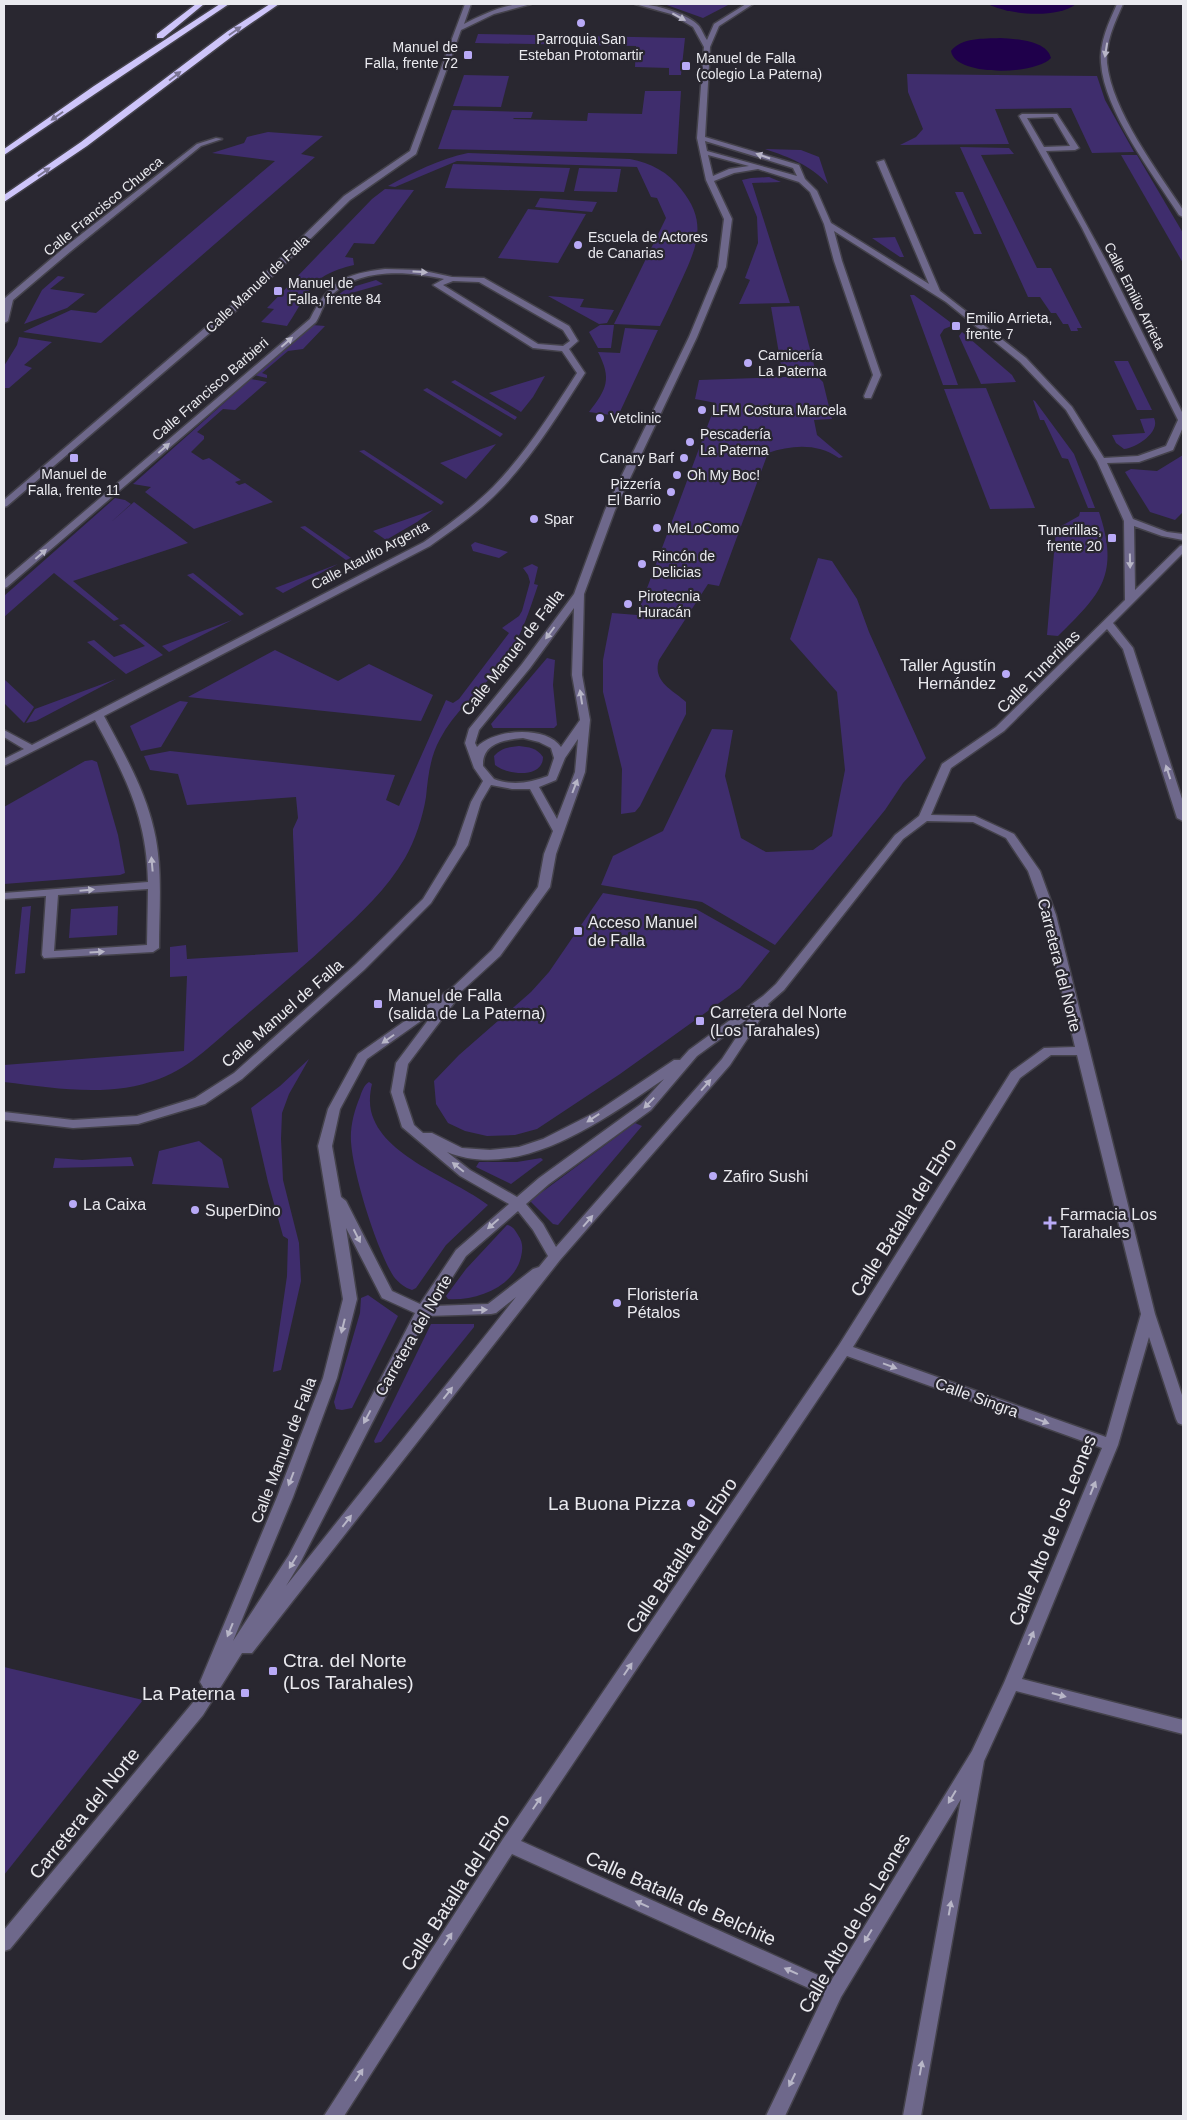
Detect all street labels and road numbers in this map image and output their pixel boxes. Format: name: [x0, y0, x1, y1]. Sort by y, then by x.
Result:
street label: Calle Francisco Chueca: [40, 153, 166, 259]
street label: Calle Manuel de Falla: [202, 232, 312, 336]
street label: Calle Emilio Arrieta: [1101, 240, 1169, 353]
street label: Calle Francisco Barbieri: [149, 334, 271, 444]
street label: Calle Ataulfo Argenta: [309, 517, 432, 593]
street label: Calle Manuel de Falla: [458, 586, 567, 719]
street label: Calle Tunerillas: [994, 627, 1083, 716]
street label: Carretera del Norte: [1035, 897, 1084, 1034]
street label: Calle Manuel de Falla: [218, 956, 346, 1071]
street label: Calle Batalla del Ebro: [846, 1134, 961, 1300]
street label: Carretera del Norte: [372, 1272, 455, 1399]
street label: Calle Manuel de Falla: [248, 1375, 319, 1525]
street label: Calle Singra: [933, 1375, 1021, 1420]
street label: Calle Alto de los Leones: [1005, 1432, 1100, 1629]
street label: Calle Batalla del Ebro: [622, 1474, 741, 1637]
street label: Carretera del Norte: [25, 1744, 144, 1883]
street label: Calle Batalla del Ebro: [397, 1810, 514, 1975]
street label: Calle Alto de los Leones: [794, 1830, 914, 2017]
street label: Calle Batalla de Belchite: [582, 1847, 779, 1950]

